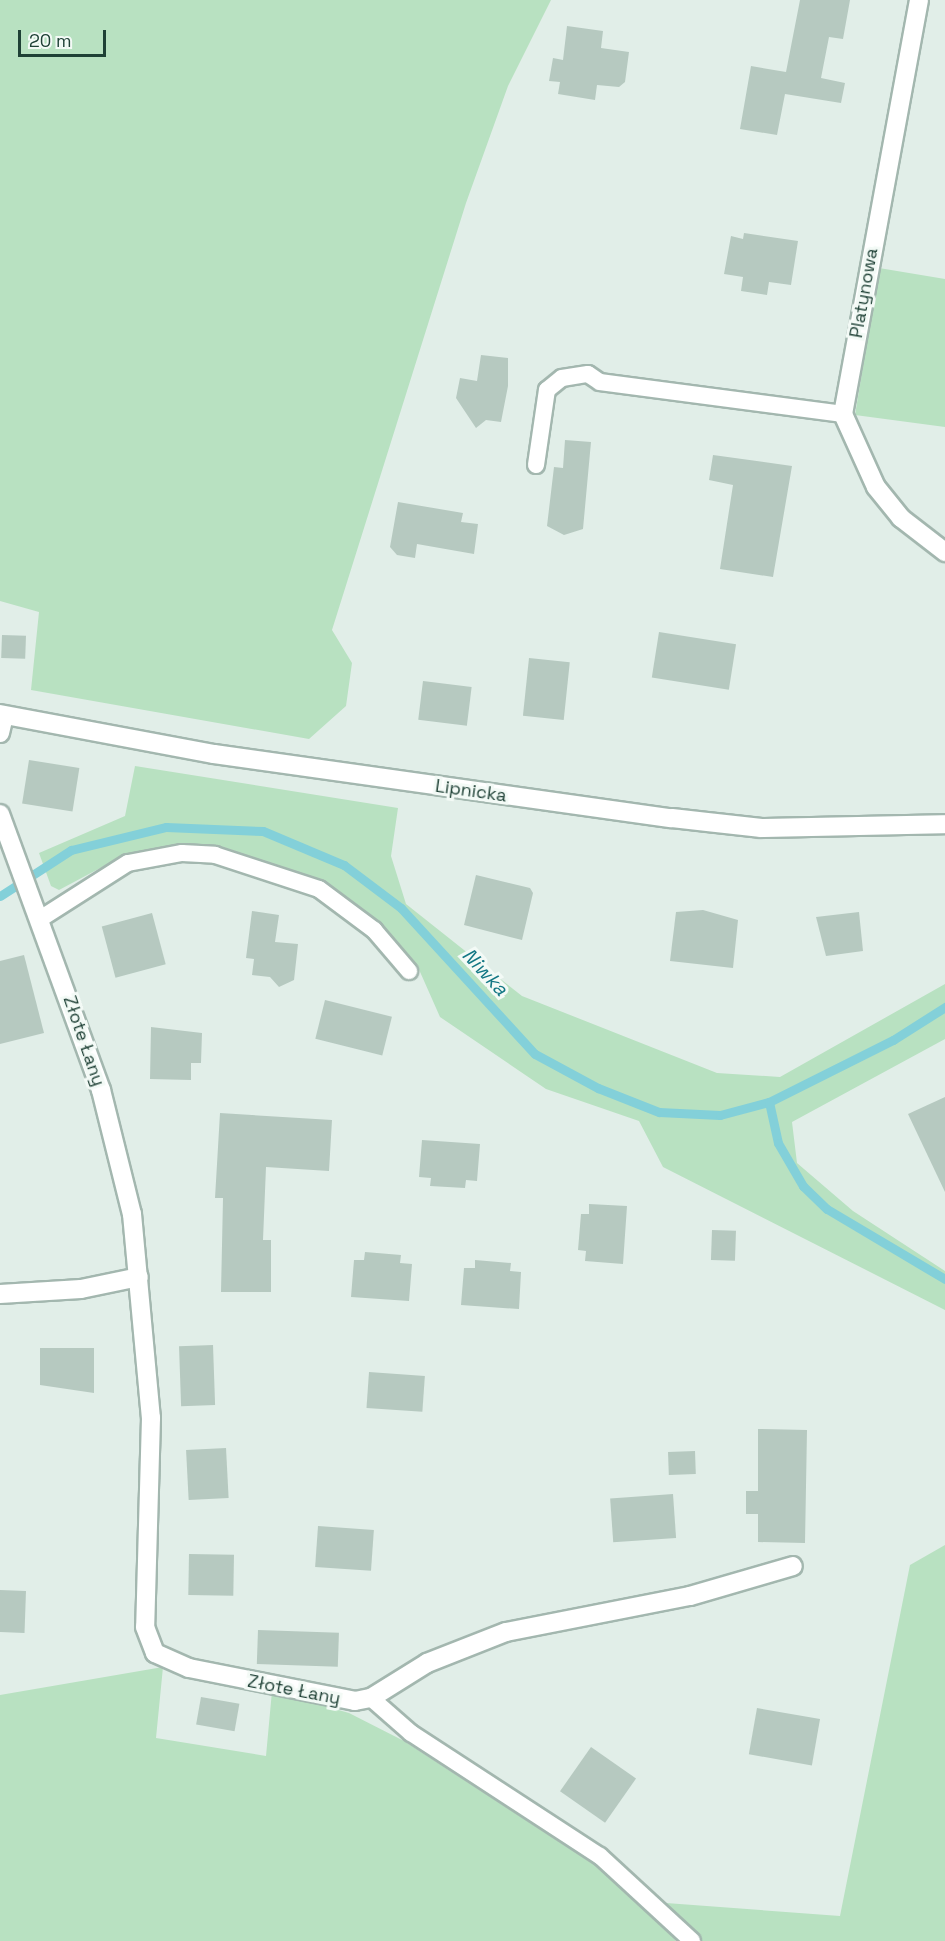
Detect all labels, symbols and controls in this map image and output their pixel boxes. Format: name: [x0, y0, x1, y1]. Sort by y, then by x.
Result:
scale bar: [21, 18, 110, 56]
text: 20 m: [29, 29, 72, 52]
street label: Platynowa: [845, 246, 883, 340]
street label: Lipnicka: [434, 775, 508, 807]
water label: Niwka: [457, 943, 513, 1001]
street label: Złote Łany: [58, 993, 110, 1089]
street label: Złote Łany: [246, 1670, 342, 1710]

